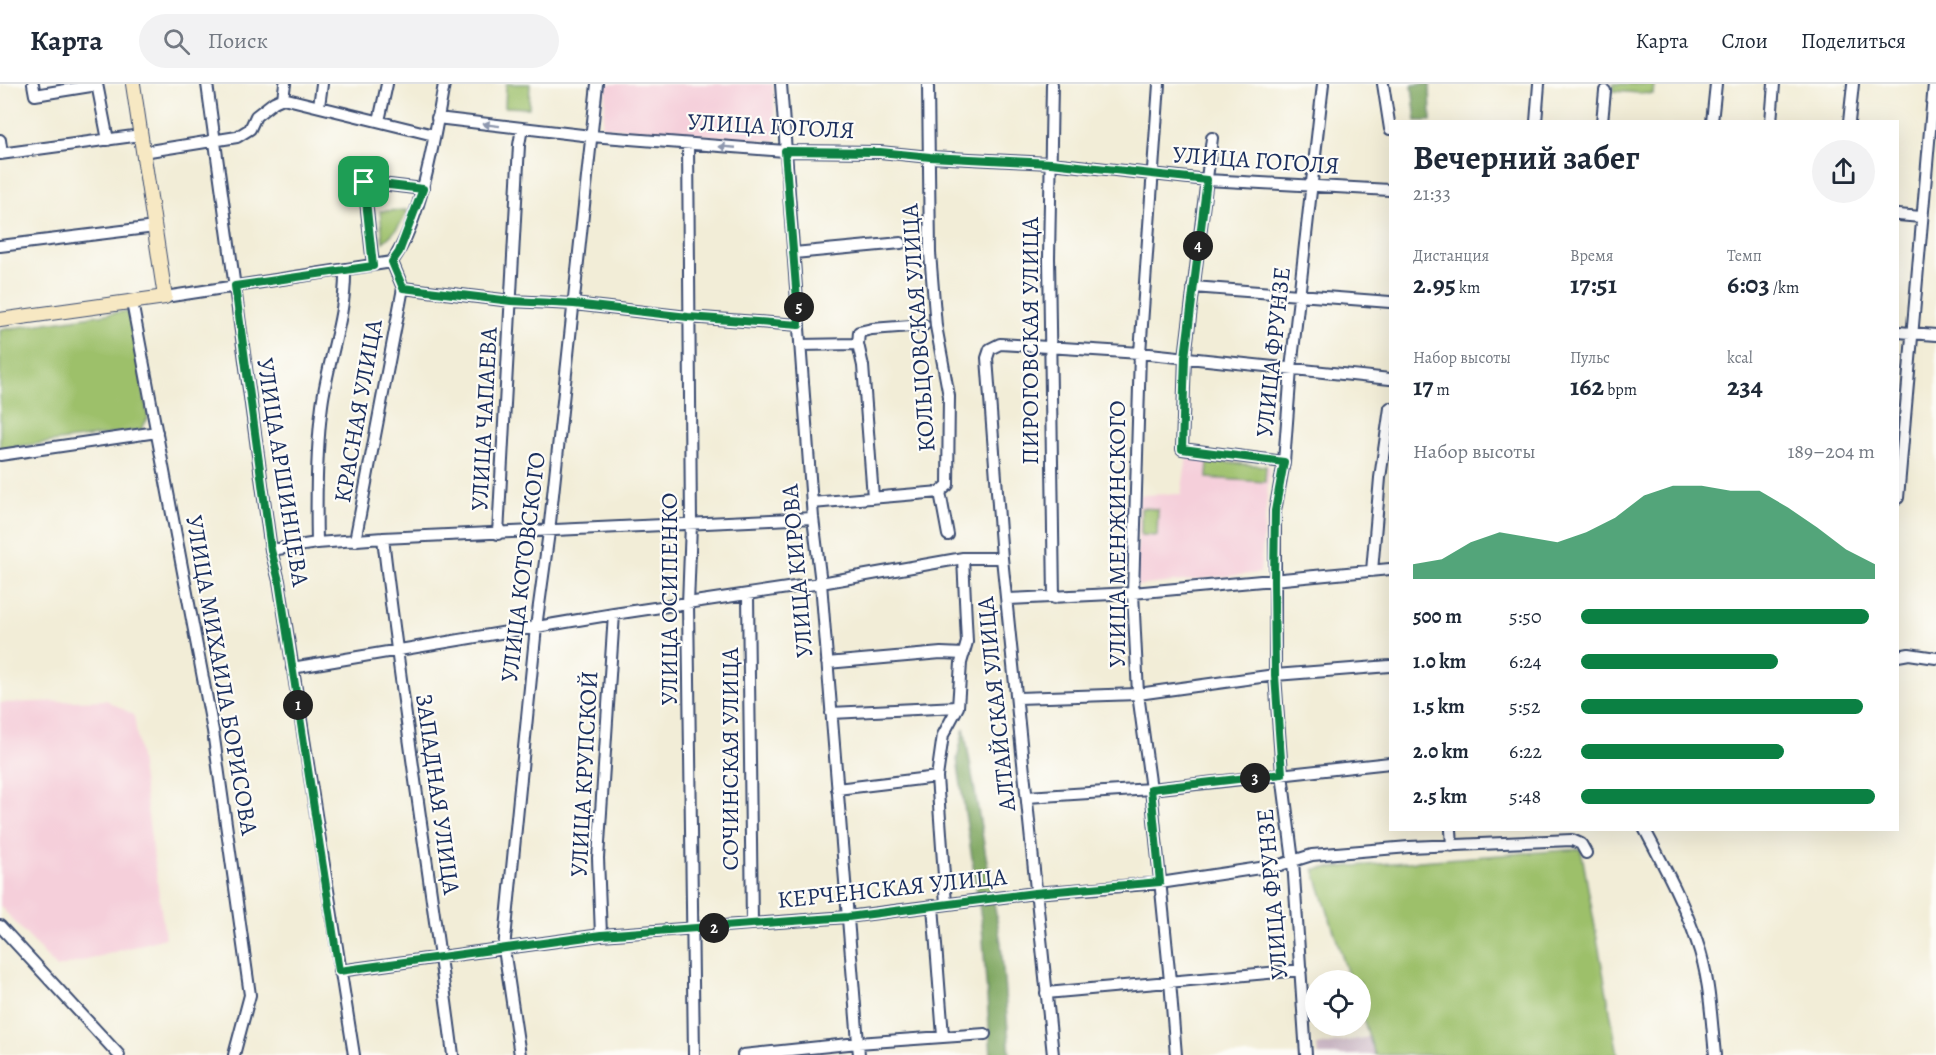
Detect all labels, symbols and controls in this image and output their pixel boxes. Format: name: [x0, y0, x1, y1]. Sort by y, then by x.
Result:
search box: [139, 14, 559, 68]
text: Карта: [30, 22, 103, 60]
icon: search: [160, 25, 193, 58]
text: Поиск: [208, 26, 268, 56]
text: Карта: [1635, 27, 1688, 55]
text: Слои: [1721, 27, 1768, 55]
text: Поделиться: [1801, 27, 1906, 55]
street label: УЛИЦА ГОГОЛЯ: [687, 106, 855, 146]
one-way arrow: [481, 120, 500, 129]
text: Вечерний забег: [1413, 135, 1640, 180]
street label: УЛИЦА ГОГОЛЯ: [1171, 138, 1341, 182]
button: share: [1812, 140, 1875, 203]
one-way arrow: [717, 142, 736, 151]
pin: [338, 156, 389, 207]
icon: arrive: [347, 165, 380, 198]
text: 21:33: [1413, 180, 1451, 207]
street label: КОЛЬЦОВСКАЯ УЛИЦА: [893, 202, 943, 453]
street label: ПИРОГОВСКАЯ УЛИЦА: [1014, 216, 1046, 465]
pin: 4: [1183, 231, 1213, 261]
text: 4: [1194, 235, 1202, 257]
text: Дистанция: [1413, 245, 1489, 267]
text: Время: [1570, 245, 1614, 267]
text: Темп: [1727, 245, 1762, 267]
street label: УЛИЦА ФРУНЗЕ: [1248, 265, 1298, 439]
text: 2.95: [1413, 267, 1456, 302]
text: 17:51: [1570, 267, 1617, 302]
text: 6:03: [1727, 267, 1770, 302]
text: km: [1456, 277, 1480, 299]
text: /km: [1770, 277, 1799, 299]
pin: 5: [784, 292, 814, 322]
text: 5: [796, 296, 802, 318]
street label: КРАСНАЯ УЛИЦА: [326, 316, 390, 505]
street label: УЛИЦА ЧАПАЕВА: [463, 325, 505, 512]
text: Набор высоты: [1413, 347, 1511, 369]
text: Пульс: [1570, 347, 1610, 369]
text: kcal: [1727, 347, 1753, 369]
street label: УЛИЦА АРШИНЦЕВА: [249, 355, 317, 590]
text: 17: [1413, 369, 1433, 404]
text: 162: [1570, 369, 1604, 404]
text: 234: [1727, 369, 1763, 404]
text: m: [1433, 379, 1450, 401]
text: bpm: [1604, 379, 1637, 401]
street label: УЛИЦА МЕНЖИНСКОГО: [1101, 400, 1133, 668]
text: Набор высоты: [1413, 438, 1536, 465]
text: 189–204 m: [1787, 438, 1875, 465]
street label: УЛИЦА КОТОВСКОГО: [493, 450, 553, 684]
street label: УЛИЦА КИРОВА: [773, 482, 821, 659]
street label: УЛИЦА ОСИПЕНКО: [653, 493, 685, 705]
street label: УЛИЦА МИХАИЛА БОРИСОВА: [178, 513, 266, 838]
street label: АЛТАЙСКАЯ УЛИЦА: [969, 594, 1023, 814]
text: 500 m: [1413, 603, 1462, 630]
text: 5:50: [1509, 603, 1542, 630]
street label: СОЧИНСКАЯ УЛИЦА: [714, 647, 746, 870]
text: 1.0 km: [1413, 648, 1466, 675]
text: 6:24: [1509, 648, 1542, 675]
street label: УЛИЦА КРУПСКОЙ: [563, 670, 605, 878]
pin: 1: [283, 690, 313, 720]
street label: ЗАПАДНАЯ УЛИЦА: [408, 692, 468, 897]
text: 1.5 km: [1413, 693, 1465, 720]
text: 5:52: [1509, 693, 1540, 720]
text: 1: [295, 694, 301, 716]
text: 2.0 km: [1413, 738, 1469, 765]
text: 6:22: [1509, 738, 1542, 765]
pin: 3: [1240, 763, 1270, 793]
text: 3: [1252, 767, 1258, 789]
text: 2.5 km: [1413, 783, 1467, 810]
text: 5:48: [1509, 783, 1541, 810]
street label: УЛИЦА ФРУНЗЕ: [1249, 807, 1295, 981]
street label: КЕРЧЕНСКАЯ УЛИЦА: [776, 860, 1009, 916]
pin: 2: [699, 913, 729, 943]
text: 2: [710, 917, 718, 939]
map controls: [1305, 970, 1371, 1036]
button: locate: [1305, 970, 1371, 1036]

